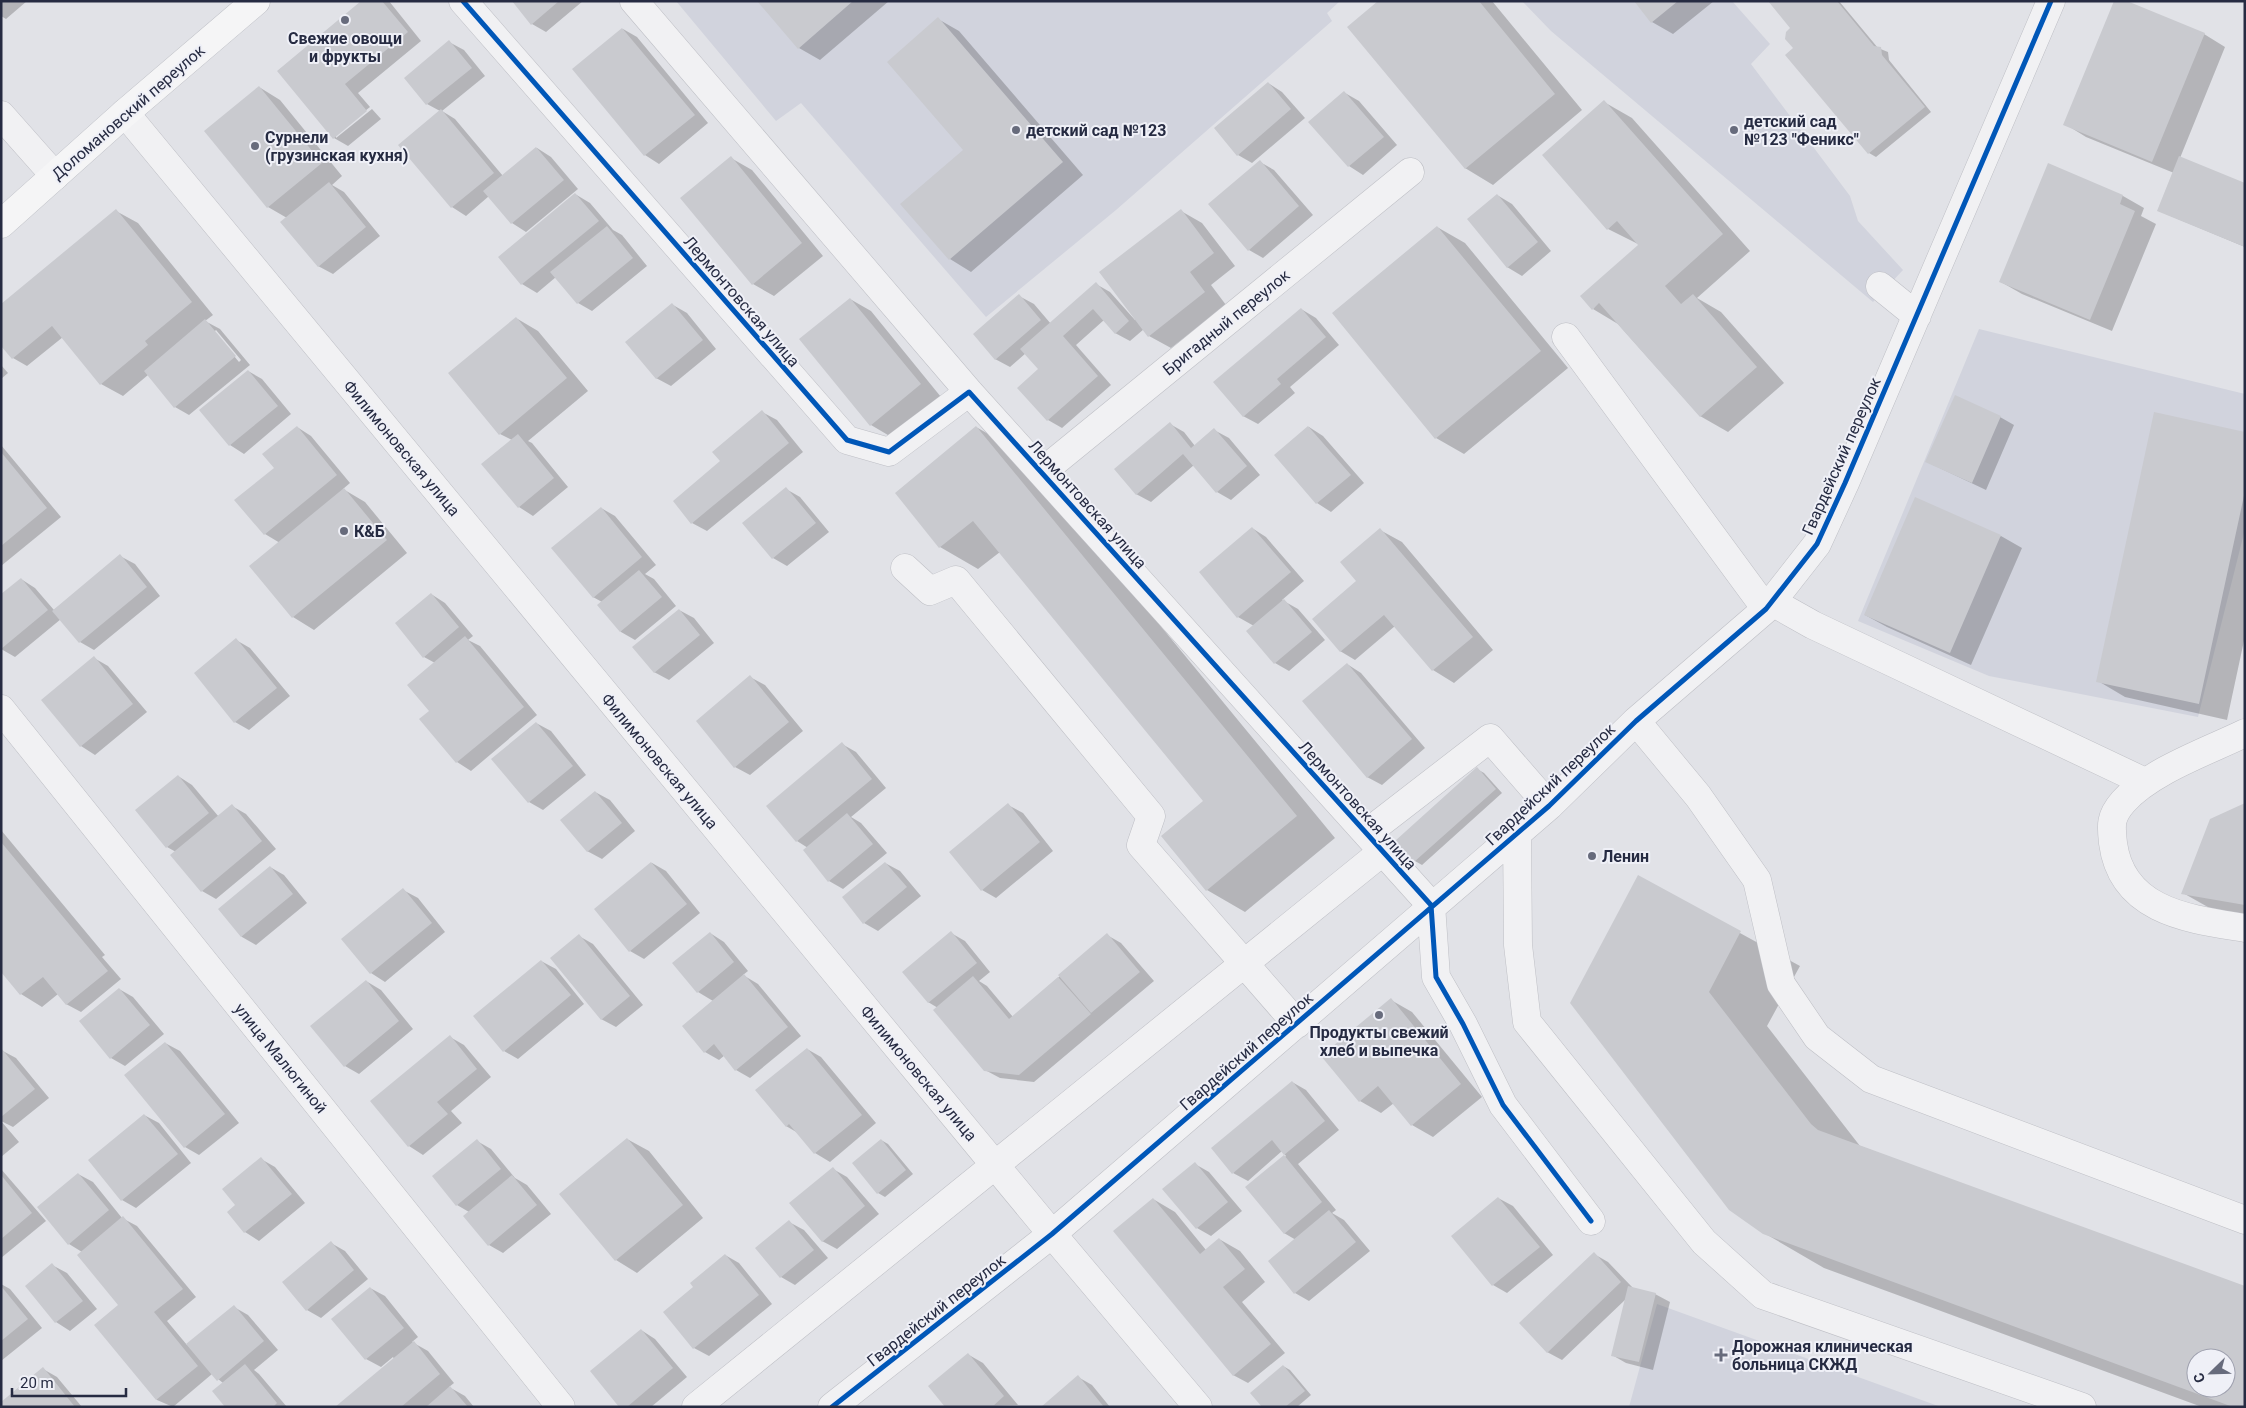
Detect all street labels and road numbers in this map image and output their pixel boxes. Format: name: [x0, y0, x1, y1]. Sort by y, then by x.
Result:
street label: Доломановский переулок: [48, 41, 209, 184]
street label: Лермонтовская улица: [680, 232, 804, 371]
street label: Бригадный переулок: [1159, 265, 1294, 379]
street label: Гвардейский переулок: [1798, 374, 1885, 538]
street label: Филимоновская улица: [339, 377, 464, 520]
street label: Лермонтовская улица: [1025, 436, 1151, 573]
street label: Филимоновская улица: [597, 690, 722, 833]
street label: Гвардейский переулок: [1482, 719, 1619, 849]
street label: Лермонтовская улица: [1295, 737, 1421, 874]
street label: Гвардейский переулок: [1176, 988, 1317, 1114]
street label: улица Малюгиной: [230, 999, 331, 1117]
street label: Филимоновская улица: [856, 1002, 981, 1145]
street label: Гвардейский переулок: [863, 1250, 1010, 1370]

